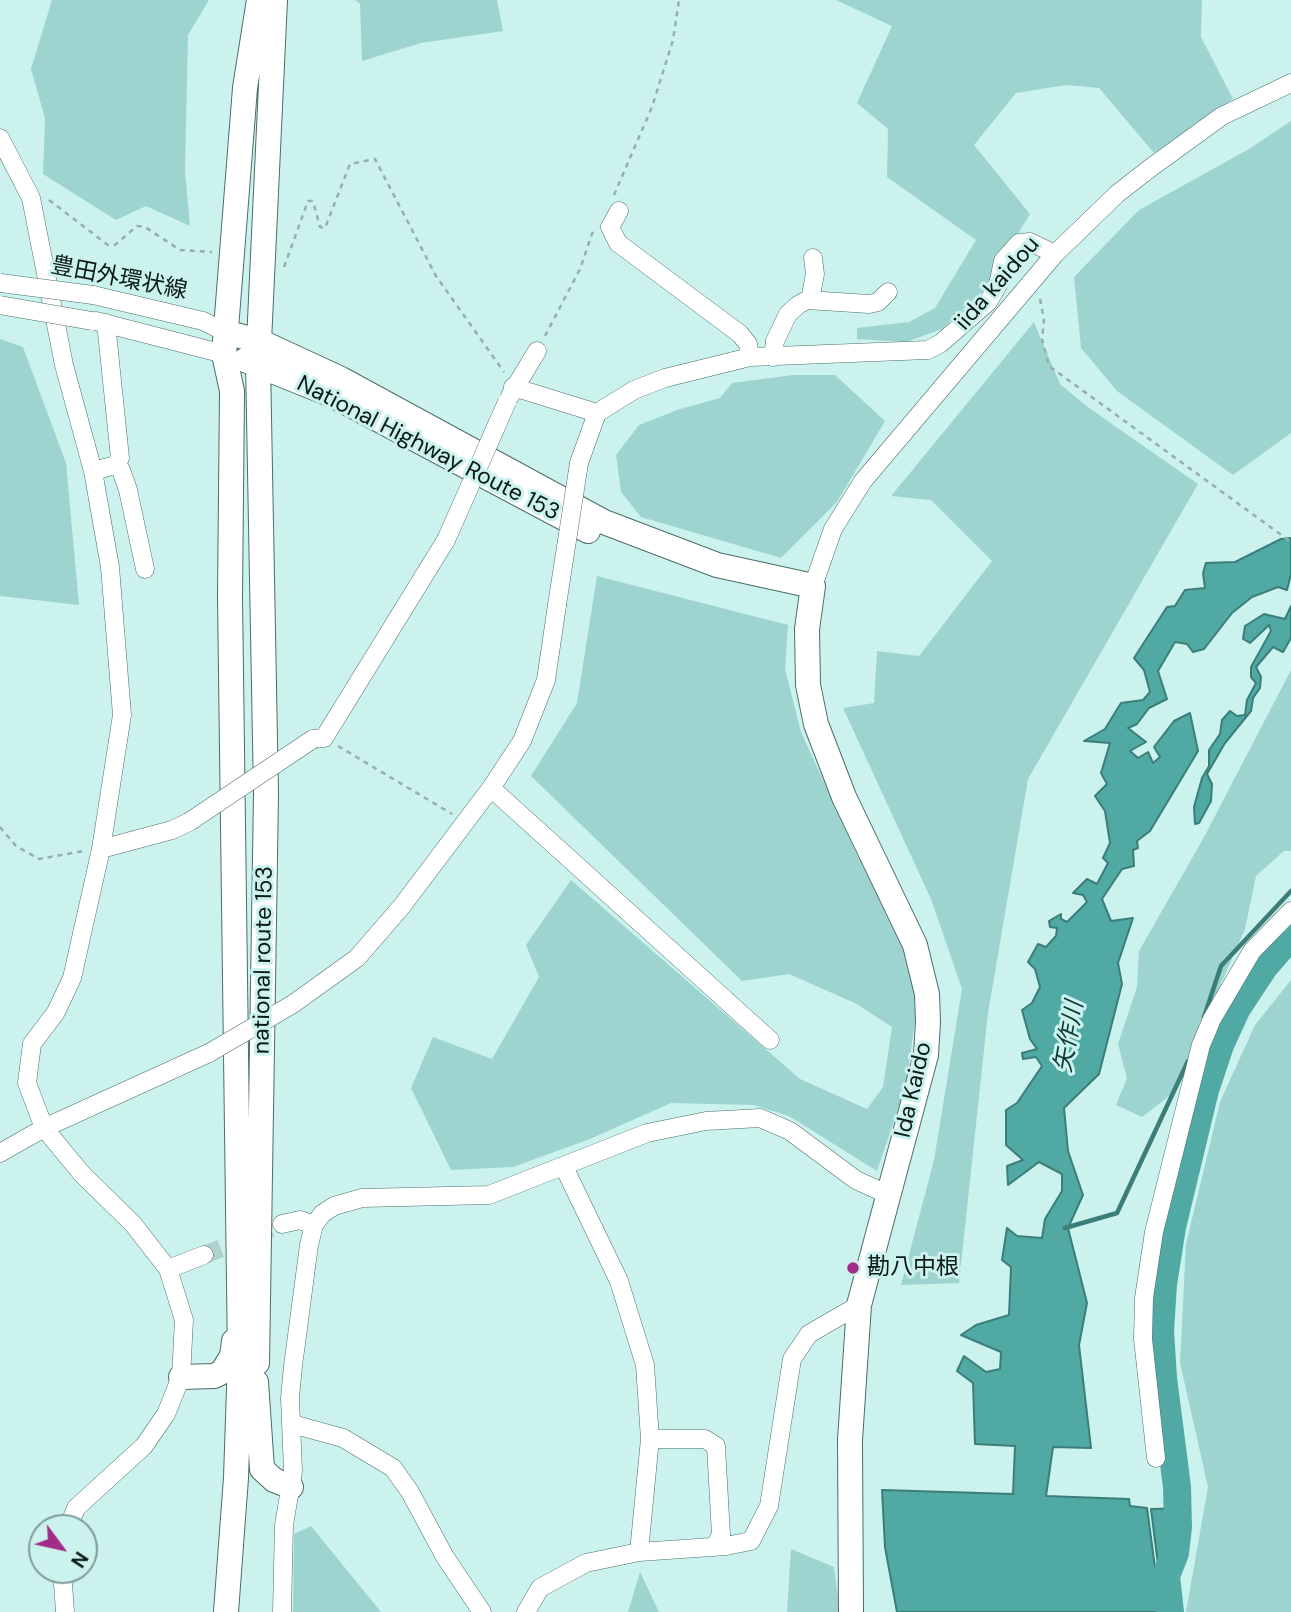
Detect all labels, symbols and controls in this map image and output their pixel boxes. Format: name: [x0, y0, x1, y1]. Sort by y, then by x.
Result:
street label: iida kaidou: [950, 232, 1046, 336]
street label: 豊田外環状線: [49, 252, 189, 306]
street label: National Highway Route 153: [292, 371, 564, 527]
street label: national route 153: [249, 866, 279, 1054]
water label: 矢作川: [1050, 999, 1090, 1075]
street label: Ida Kaido: [890, 1039, 938, 1141]
place label: 勘八中根: [867, 1254, 959, 1282]
marker: 勘八中根: [845, 1260, 861, 1276]
north arrow: [28, 1514, 98, 1584]
text: N: [65, 1547, 94, 1572]

